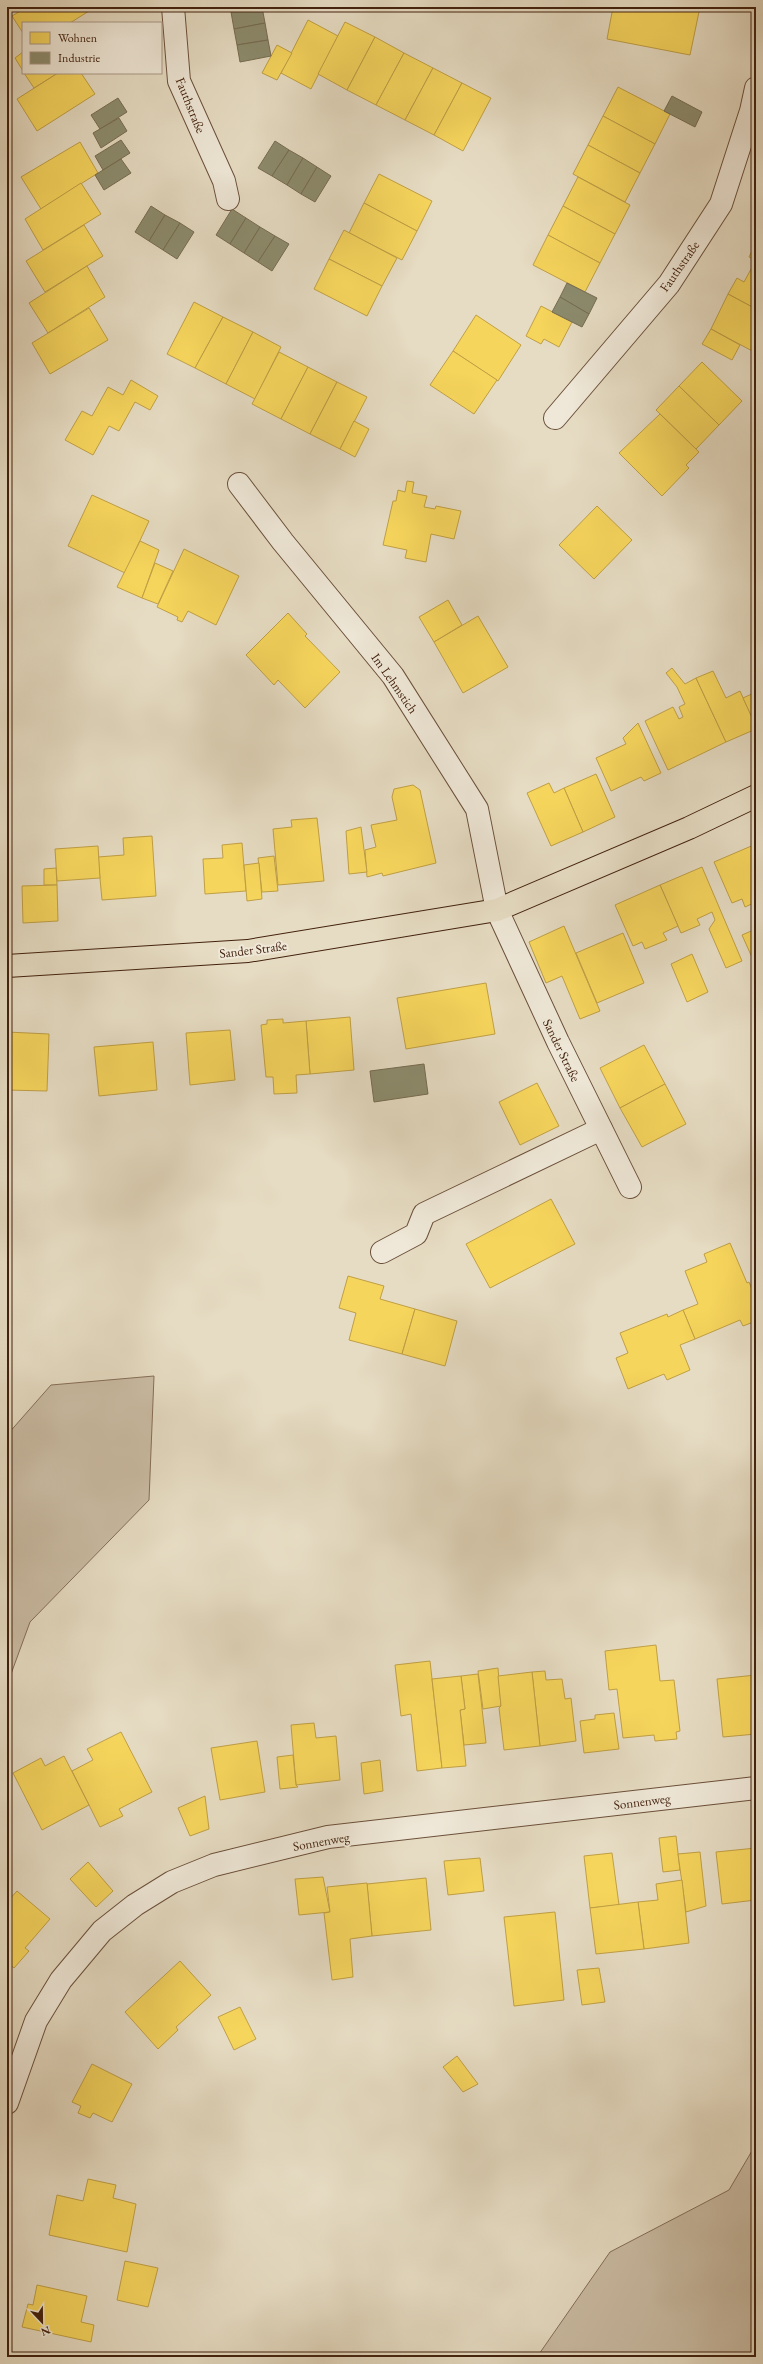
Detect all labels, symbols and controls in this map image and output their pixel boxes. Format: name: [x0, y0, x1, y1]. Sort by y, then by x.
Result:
legend: [22, 22, 162, 74]
text: Wohnen: [58, 30, 98, 46]
text: Industrie: [58, 50, 100, 66]
street label: Fauthstraße: [172, 75, 209, 135]
street label: Fauthstraße: [656, 237, 703, 295]
street label: Im Lehmstich: [368, 650, 422, 717]
street label: Sander Straße: [218, 937, 288, 962]
street label: Sander Straße: [539, 1016, 584, 1084]
street label: Sonnenweg: [613, 1790, 672, 1813]
street label: Sonnenweg: [291, 1828, 351, 1855]
north arrow: [22, 2302, 62, 2342]
text: N: [39, 2323, 52, 2339]

